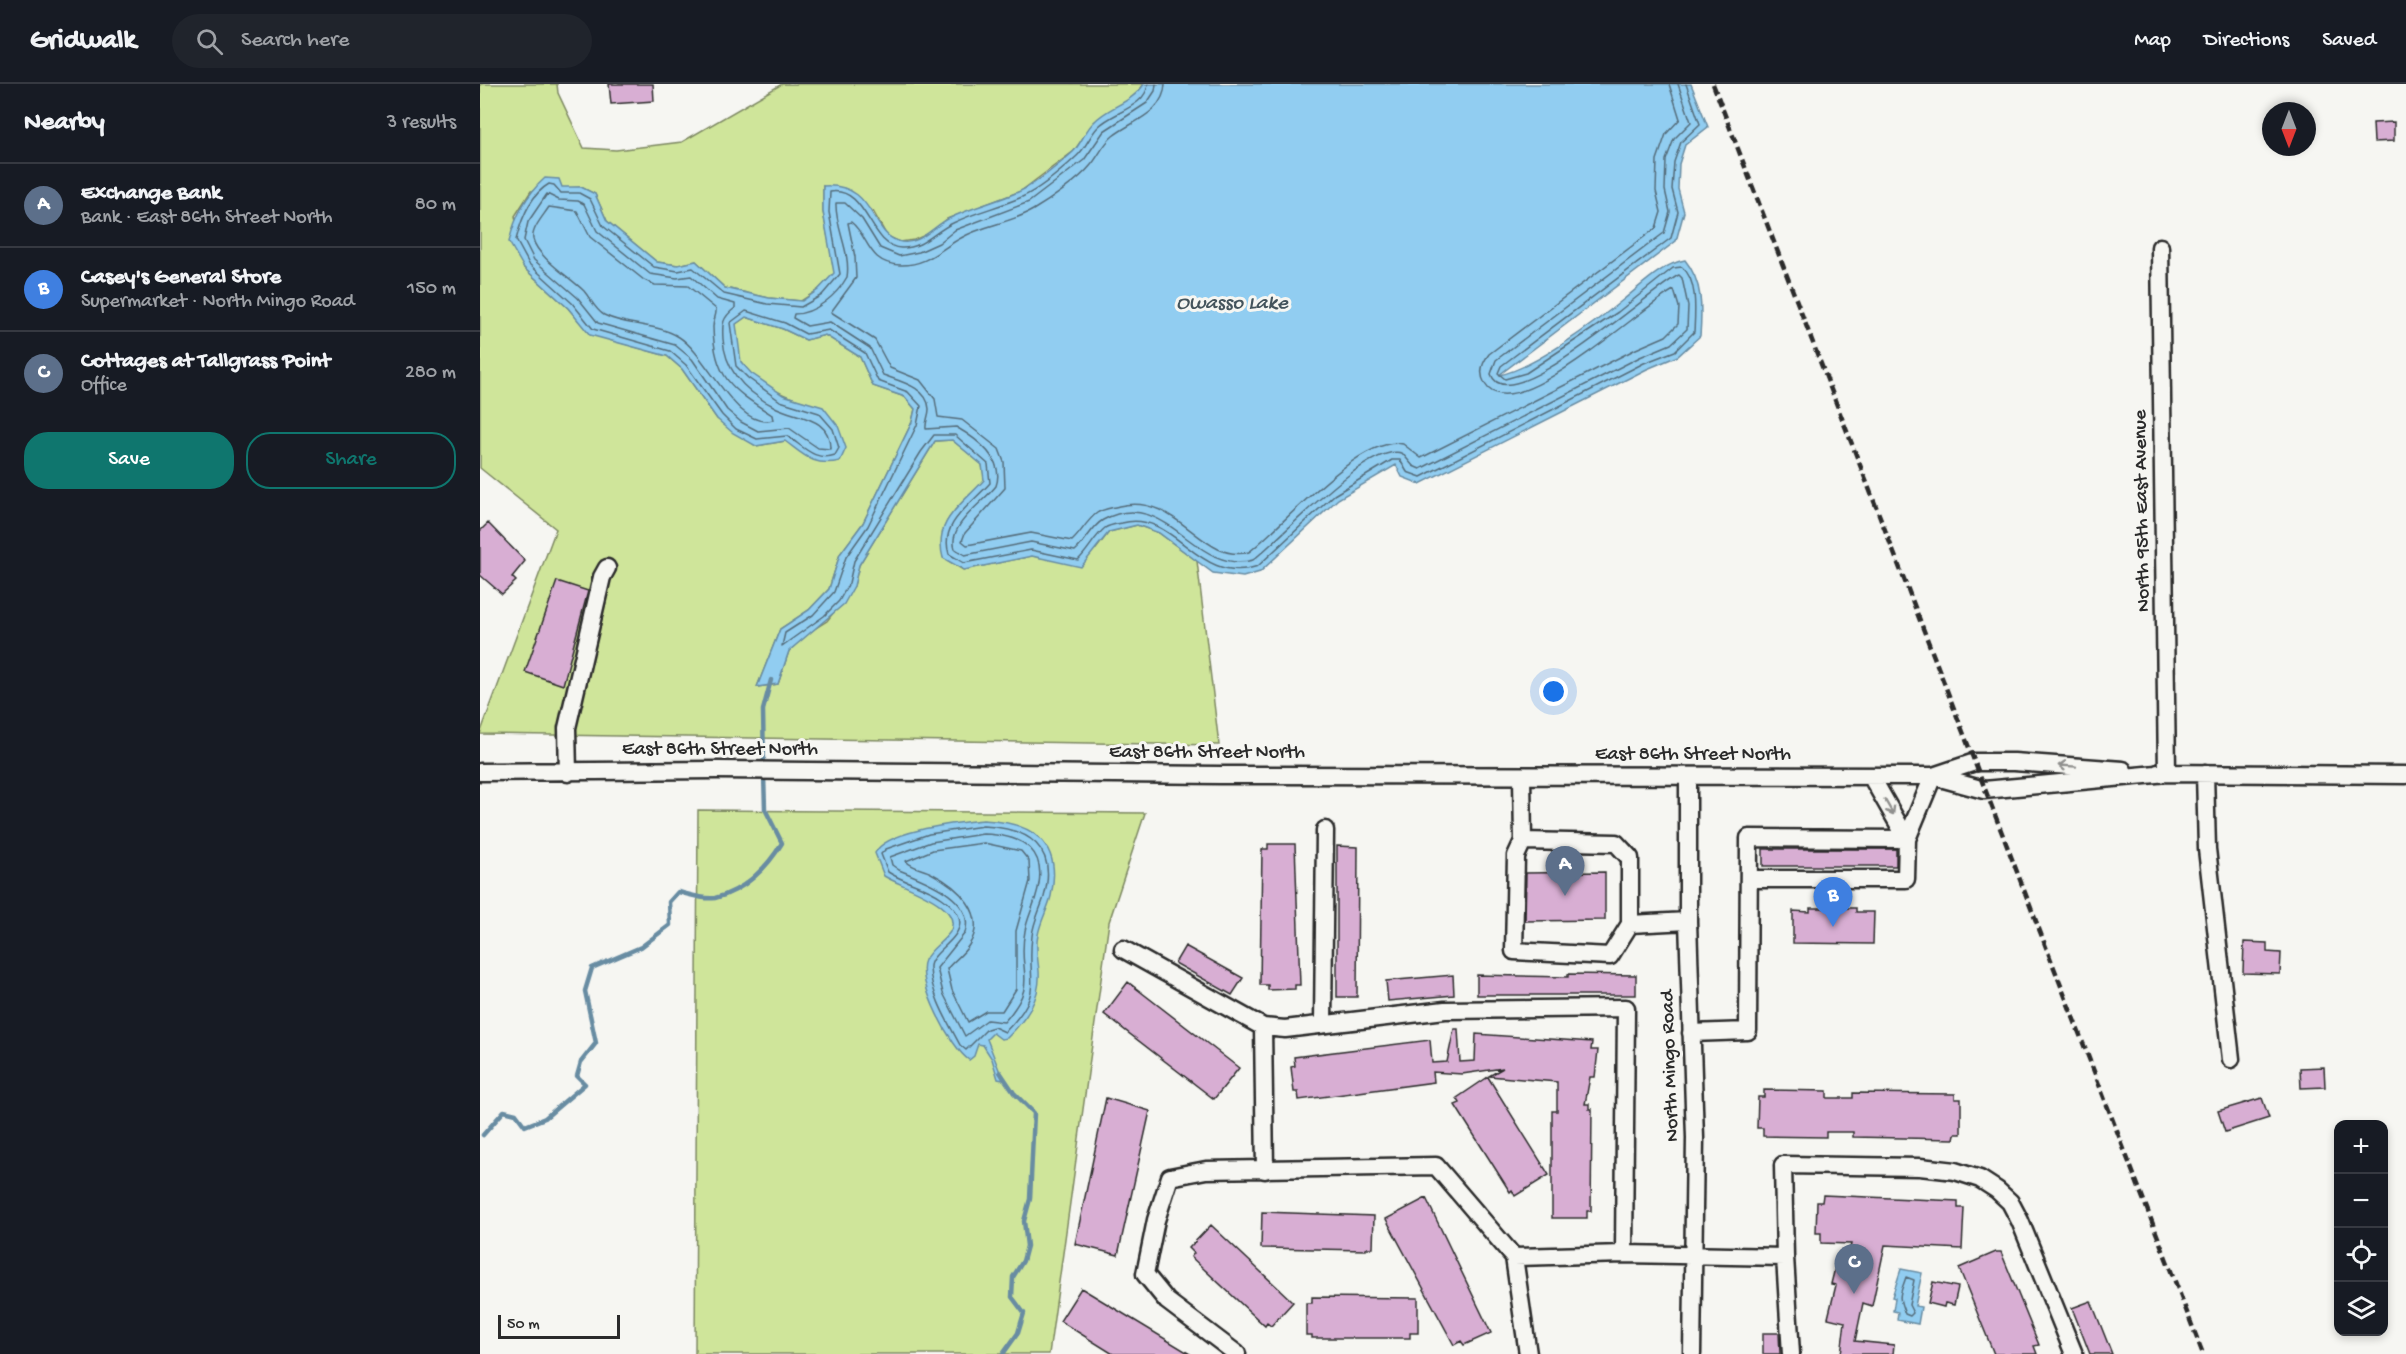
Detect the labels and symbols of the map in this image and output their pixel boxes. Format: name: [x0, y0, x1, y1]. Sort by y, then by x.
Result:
north arrow: [2262, 102, 2316, 156]
water label: Owasso Lake: [1176, 292, 1289, 317]
street label: North 95th East Avenue: [2130, 409, 2156, 612]
your location: [1539, 677, 1568, 706]
street label: East 86th Street North: [622, 739, 818, 762]
street label: East 86th Street North: [1109, 742, 1305, 765]
street label: East 86th Street North: [1595, 744, 1791, 767]
one-way arrow: [2057, 760, 2077, 771]
one-way arrow: [1883, 798, 1895, 815]
pin: A: [1546, 846, 1584, 896]
pin: B: [1814, 878, 1852, 927]
street label: North Mingo Road: [1657, 987, 1685, 1142]
pin: C: [1834, 1244, 1874, 1294]
scale bar: [498, 1312, 620, 1340]

